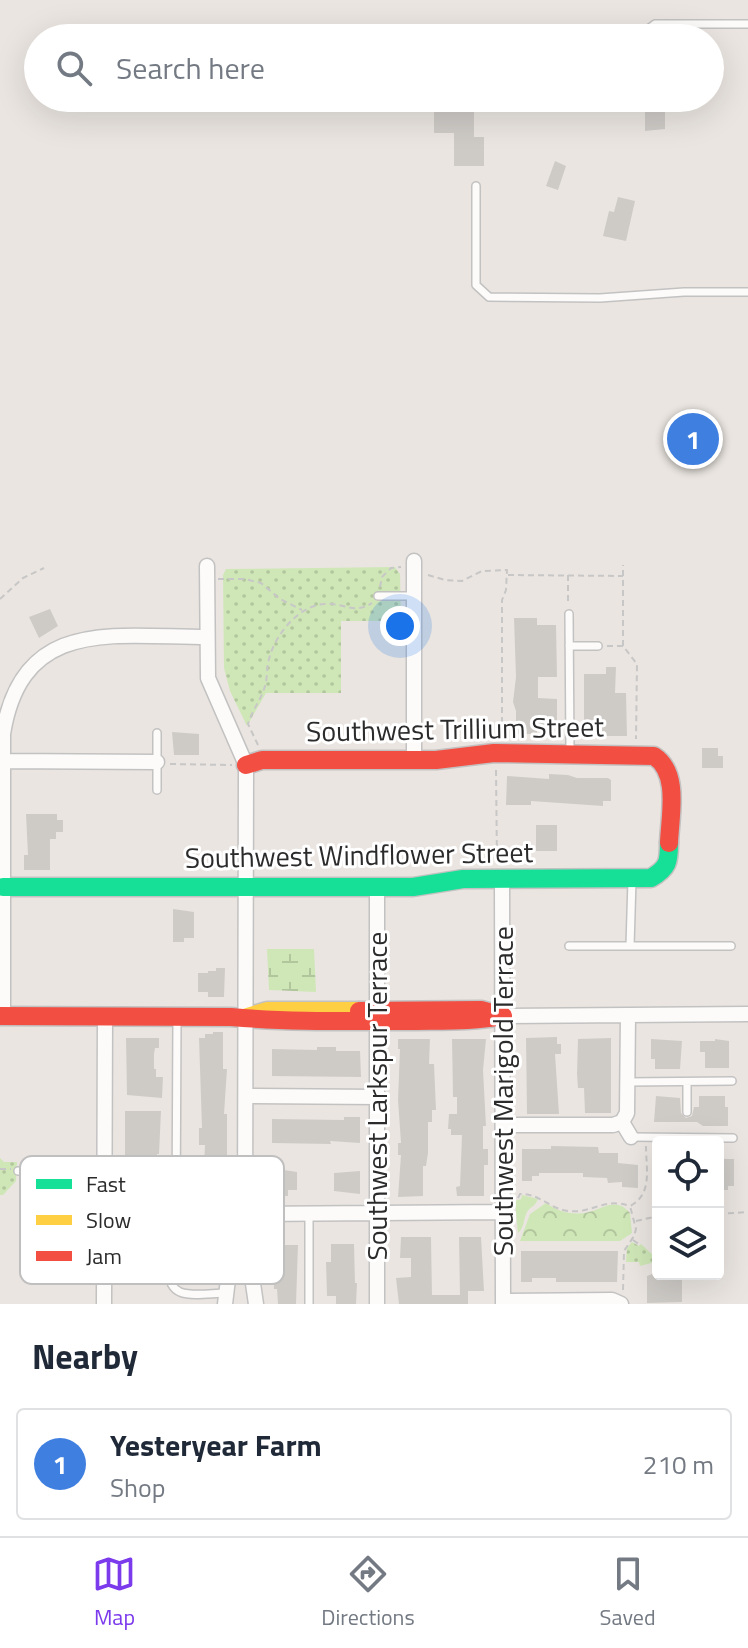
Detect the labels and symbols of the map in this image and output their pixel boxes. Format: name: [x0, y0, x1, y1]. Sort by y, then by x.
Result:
pin: 1: [667, 409, 719, 469]
your location: [380, 606, 420, 646]
street label: Southwest Trillium Street: [306, 704, 604, 753]
street label: Southwest Windflower Street: [184, 830, 534, 879]
street label: Southwest Marigold Terrace: [481, 926, 524, 1256]
street label: Southwest Larkspur Terrace: [355, 932, 398, 1260]
legend: [20, 1156, 284, 1284]
text: Fast: [86, 1167, 126, 1201]
text: Slow: [86, 1203, 132, 1237]
text: Jam: [86, 1239, 122, 1273]

